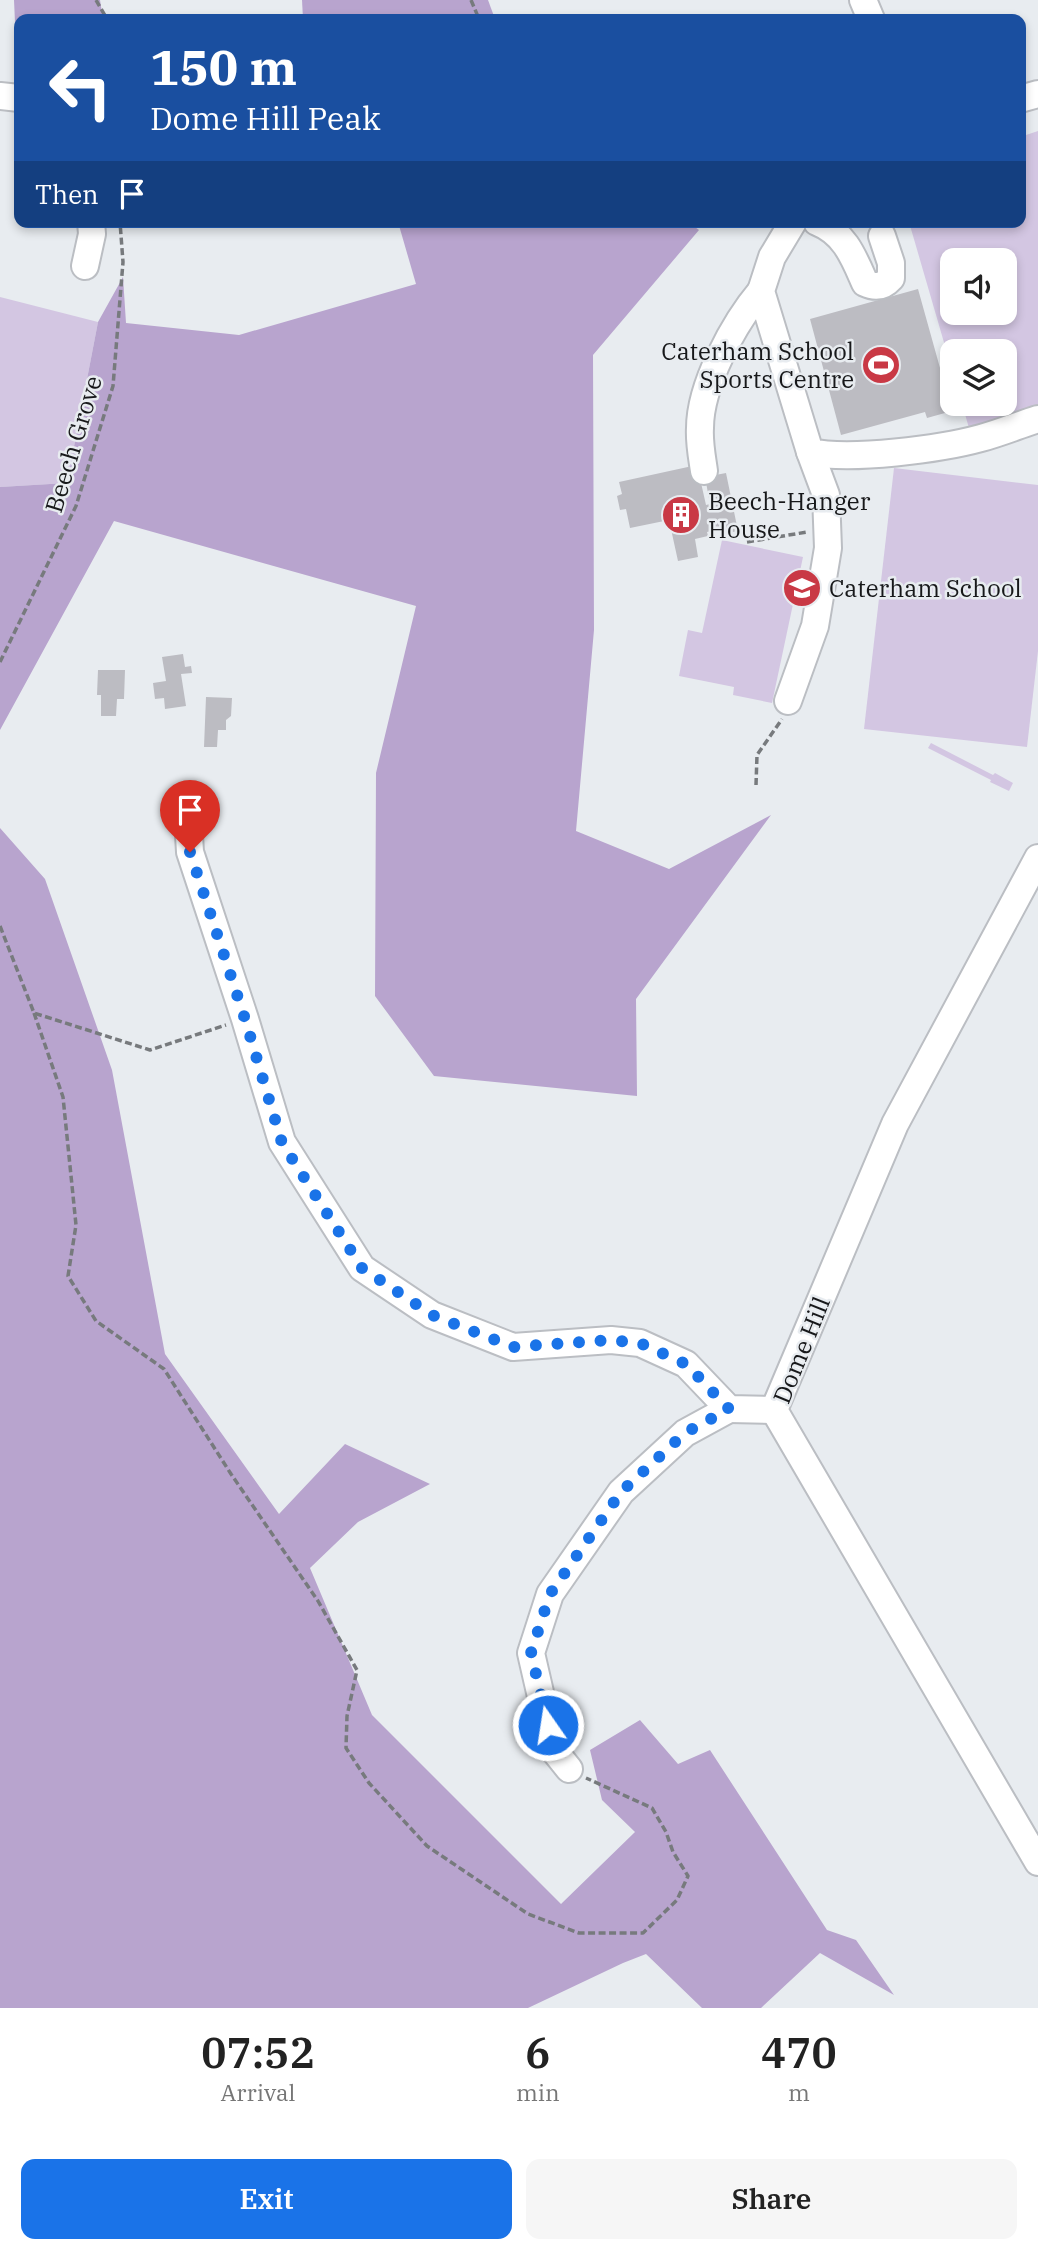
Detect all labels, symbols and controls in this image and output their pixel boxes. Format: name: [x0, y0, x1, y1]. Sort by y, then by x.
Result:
text: 150 m: [150, 35, 297, 98]
icon: left: [35, 42, 126, 133]
text: Dome Hill Peak: [150, 97, 381, 139]
icon: arrive: [113, 175, 151, 213]
text: Then: [35, 177, 99, 211]
map controls: [940, 248, 1017, 416]
button: sound: [940, 248, 1017, 325]
place label: Caterham School Sports Centre: [661, 335, 854, 395]
button: layers: [940, 339, 1017, 416]
sports icon: Caterham School Sports Centre: [860, 344, 902, 386]
street label: Beech Grove: [37, 372, 109, 516]
place label: Beech-Hanger House: [708, 485, 871, 545]
building icon: Beech-Hanger House: [660, 494, 702, 536]
school or university icon: Caterham School: [781, 567, 823, 609]
place label: Caterham School: [829, 572, 1022, 604]
pin: [160, 780, 220, 852]
icon: arrive: [171, 791, 209, 829]
street label: Dome Hill: [765, 1292, 837, 1408]
position arrow: [511, 1688, 585, 1762]
text: 07:52: [201, 2025, 315, 2080]
text: 6: [525, 2025, 550, 2080]
text: 470: [761, 2025, 837, 2080]
text: Arrival: [221, 2077, 295, 2107]
text: min: [516, 2077, 560, 2107]
text: m: [788, 2077, 810, 2107]
button: Exit: [21, 2159, 512, 2239]
button: Share: [526, 2159, 1017, 2239]

